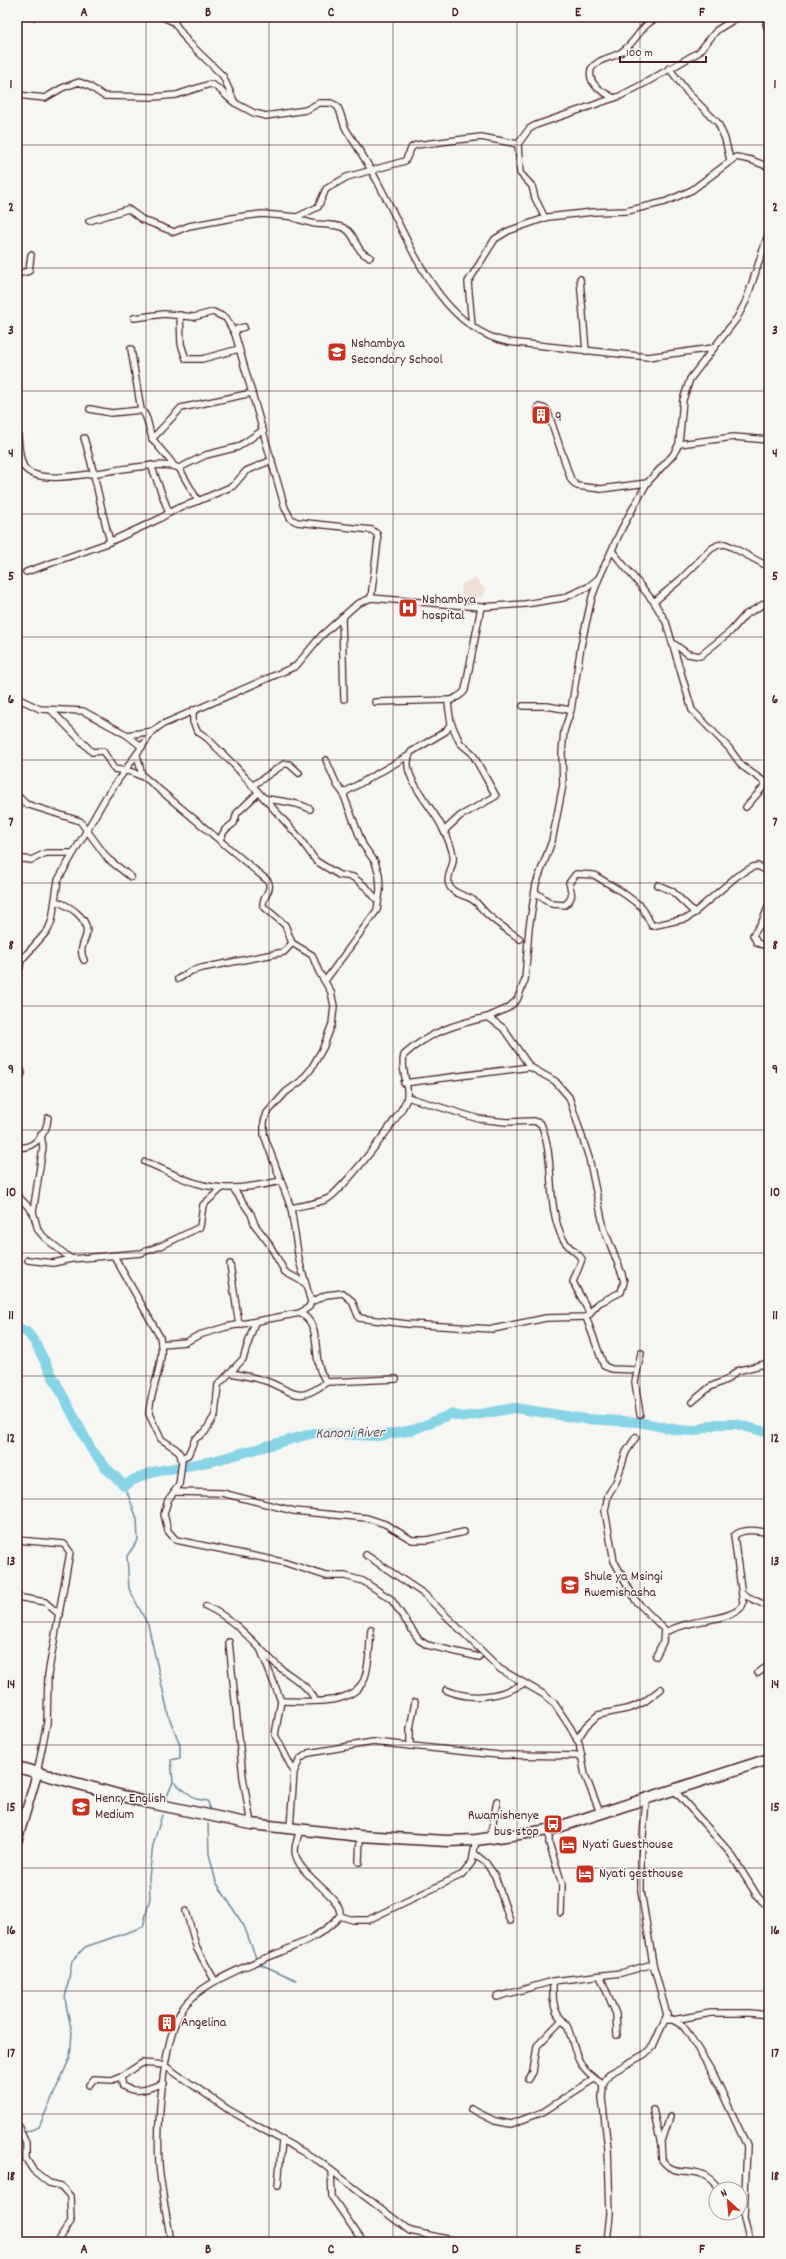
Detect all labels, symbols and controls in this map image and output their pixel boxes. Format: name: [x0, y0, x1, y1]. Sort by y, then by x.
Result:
text: A: [80, 4, 88, 23]
text: B: [205, 4, 211, 23]
text: C: [328, 4, 335, 23]
text: D: [452, 4, 459, 23]
text: E: [575, 4, 582, 23]
text: F: [699, 4, 705, 23]
scale bar: [620, 38, 706, 64]
text: 100 m: [626, 45, 653, 62]
text: 1: [10, 76, 13, 95]
text: 1: [774, 76, 777, 95]
text: 2: [8, 199, 14, 218]
text: 2: [772, 199, 778, 218]
text: 3: [8, 322, 14, 341]
text: 3: [772, 322, 778, 341]
place label: Nshambya Secondary School: [351, 334, 444, 370]
school or university icon: Nshambya Secondary School: [326, 341, 348, 363]
building icon: q: [530, 404, 552, 426]
place label: q: [555, 405, 561, 425]
text: 4: [8, 445, 14, 464]
text: 4: [772, 445, 778, 464]
text: 5: [8, 568, 14, 587]
text: 5: [772, 568, 778, 587]
place label: Nshambya hospital: [422, 590, 476, 626]
hospital icon: Nshambya hospital: [397, 597, 419, 619]
text: 6: [8, 691, 15, 710]
text: 6: [772, 691, 779, 710]
text: 7: [9, 814, 14, 833]
text: 7: [773, 814, 778, 833]
text: 8: [8, 937, 14, 956]
text: 8: [772, 937, 778, 956]
text: 9: [8, 1061, 14, 1080]
text: 9: [772, 1061, 778, 1080]
text: 10: [6, 1184, 16, 1203]
text: 10: [770, 1184, 780, 1203]
text: 11: [8, 1307, 14, 1326]
text: 11: [772, 1307, 778, 1326]
water label: Kanoni River: [315, 1422, 386, 1446]
text: 12: [7, 1430, 16, 1449]
text: 12: [771, 1430, 780, 1449]
text: 13: [7, 1553, 16, 1572]
text: 13: [771, 1553, 780, 1572]
place label: Shule ya Msingi Rwemishasha: [584, 1567, 663, 1603]
school or university icon: Shule ya Msingi Rwemishasha: [559, 1574, 581, 1596]
text: 14: [7, 1676, 15, 1695]
text: 14: [771, 1676, 779, 1695]
place label: Henry English Medium: [95, 1789, 166, 1825]
school or university icon: Henry English Medium: [70, 1796, 92, 1818]
text: 15: [7, 1799, 15, 1818]
text: 15: [771, 1799, 779, 1818]
place label: Rwamishenye bus stop: [468, 1806, 539, 1842]
bus stop icon: Rwamishenye bus stop: [542, 1813, 564, 1835]
hotel icon: Nyati Guesthouse: [557, 1834, 579, 1856]
place label: Nyati Guesthouse: [582, 1835, 673, 1855]
hotel icon: Nyati gesthouse: [574, 1863, 596, 1885]
place label: Nyati gesthouse: [599, 1864, 683, 1884]
text: 16: [6, 1922, 16, 1941]
text: 16: [770, 1922, 780, 1941]
building icon: Angelina: [156, 2012, 178, 2034]
place label: Angelina: [181, 2013, 227, 2033]
text: 17: [7, 2045, 15, 2064]
text: 17: [771, 2045, 779, 2064]
text: 18: [7, 2168, 15, 2187]
text: 18: [771, 2168, 779, 2187]
north arrow: [708, 2181, 748, 2221]
text: N: [718, 2185, 731, 2202]
text: A: [80, 2241, 88, 2259]
text: B: [205, 2241, 211, 2259]
text: C: [328, 2241, 335, 2259]
text: D: [452, 2241, 459, 2259]
text: E: [575, 2241, 582, 2259]
text: F: [699, 2241, 705, 2259]

